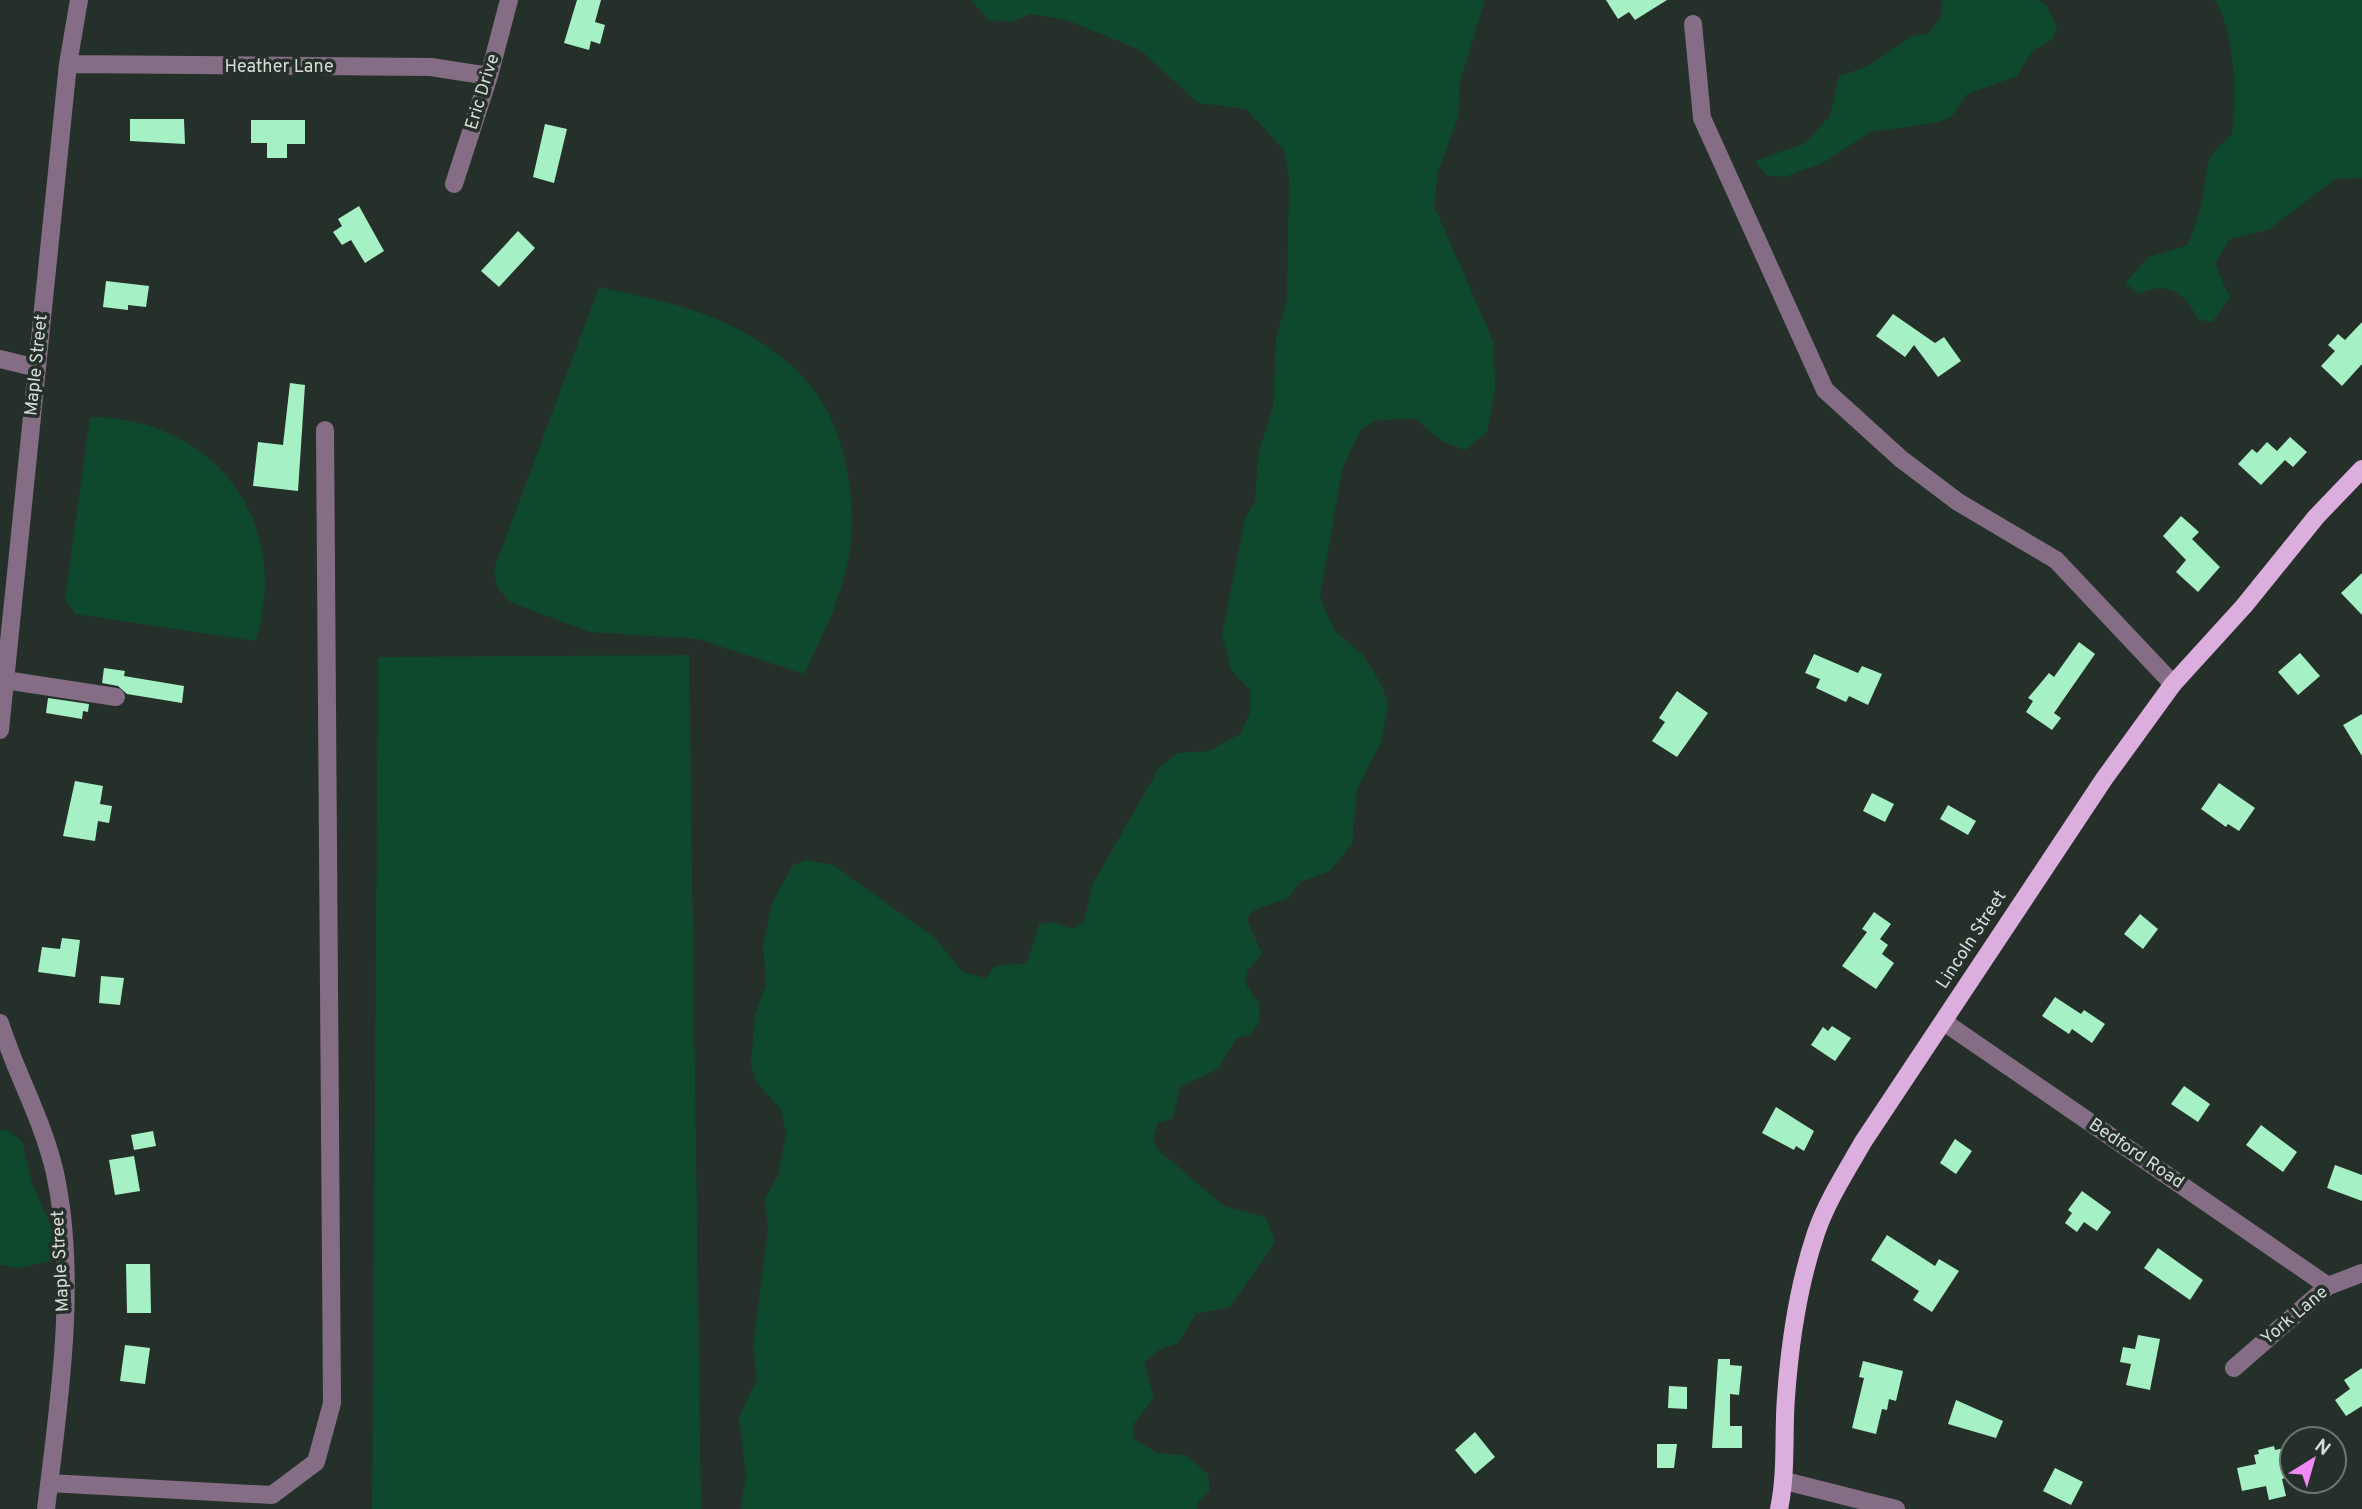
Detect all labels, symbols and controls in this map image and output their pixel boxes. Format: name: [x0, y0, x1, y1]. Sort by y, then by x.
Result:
street label: Eric Drive: [461, 51, 505, 133]
street label: Heather Lane: [224, 56, 334, 79]
street label: Maple Street: [20, 313, 54, 417]
street label: Lincoln Street: [1932, 886, 2012, 994]
street label: Bedford Road: [2084, 1114, 2188, 1194]
street label: Maple Street: [47, 1209, 75, 1313]
street label: York Lane: [2257, 1281, 2333, 1351]
north arrow: [2278, 1425, 2348, 1495]
text: N: [2309, 1434, 2335, 1462]

